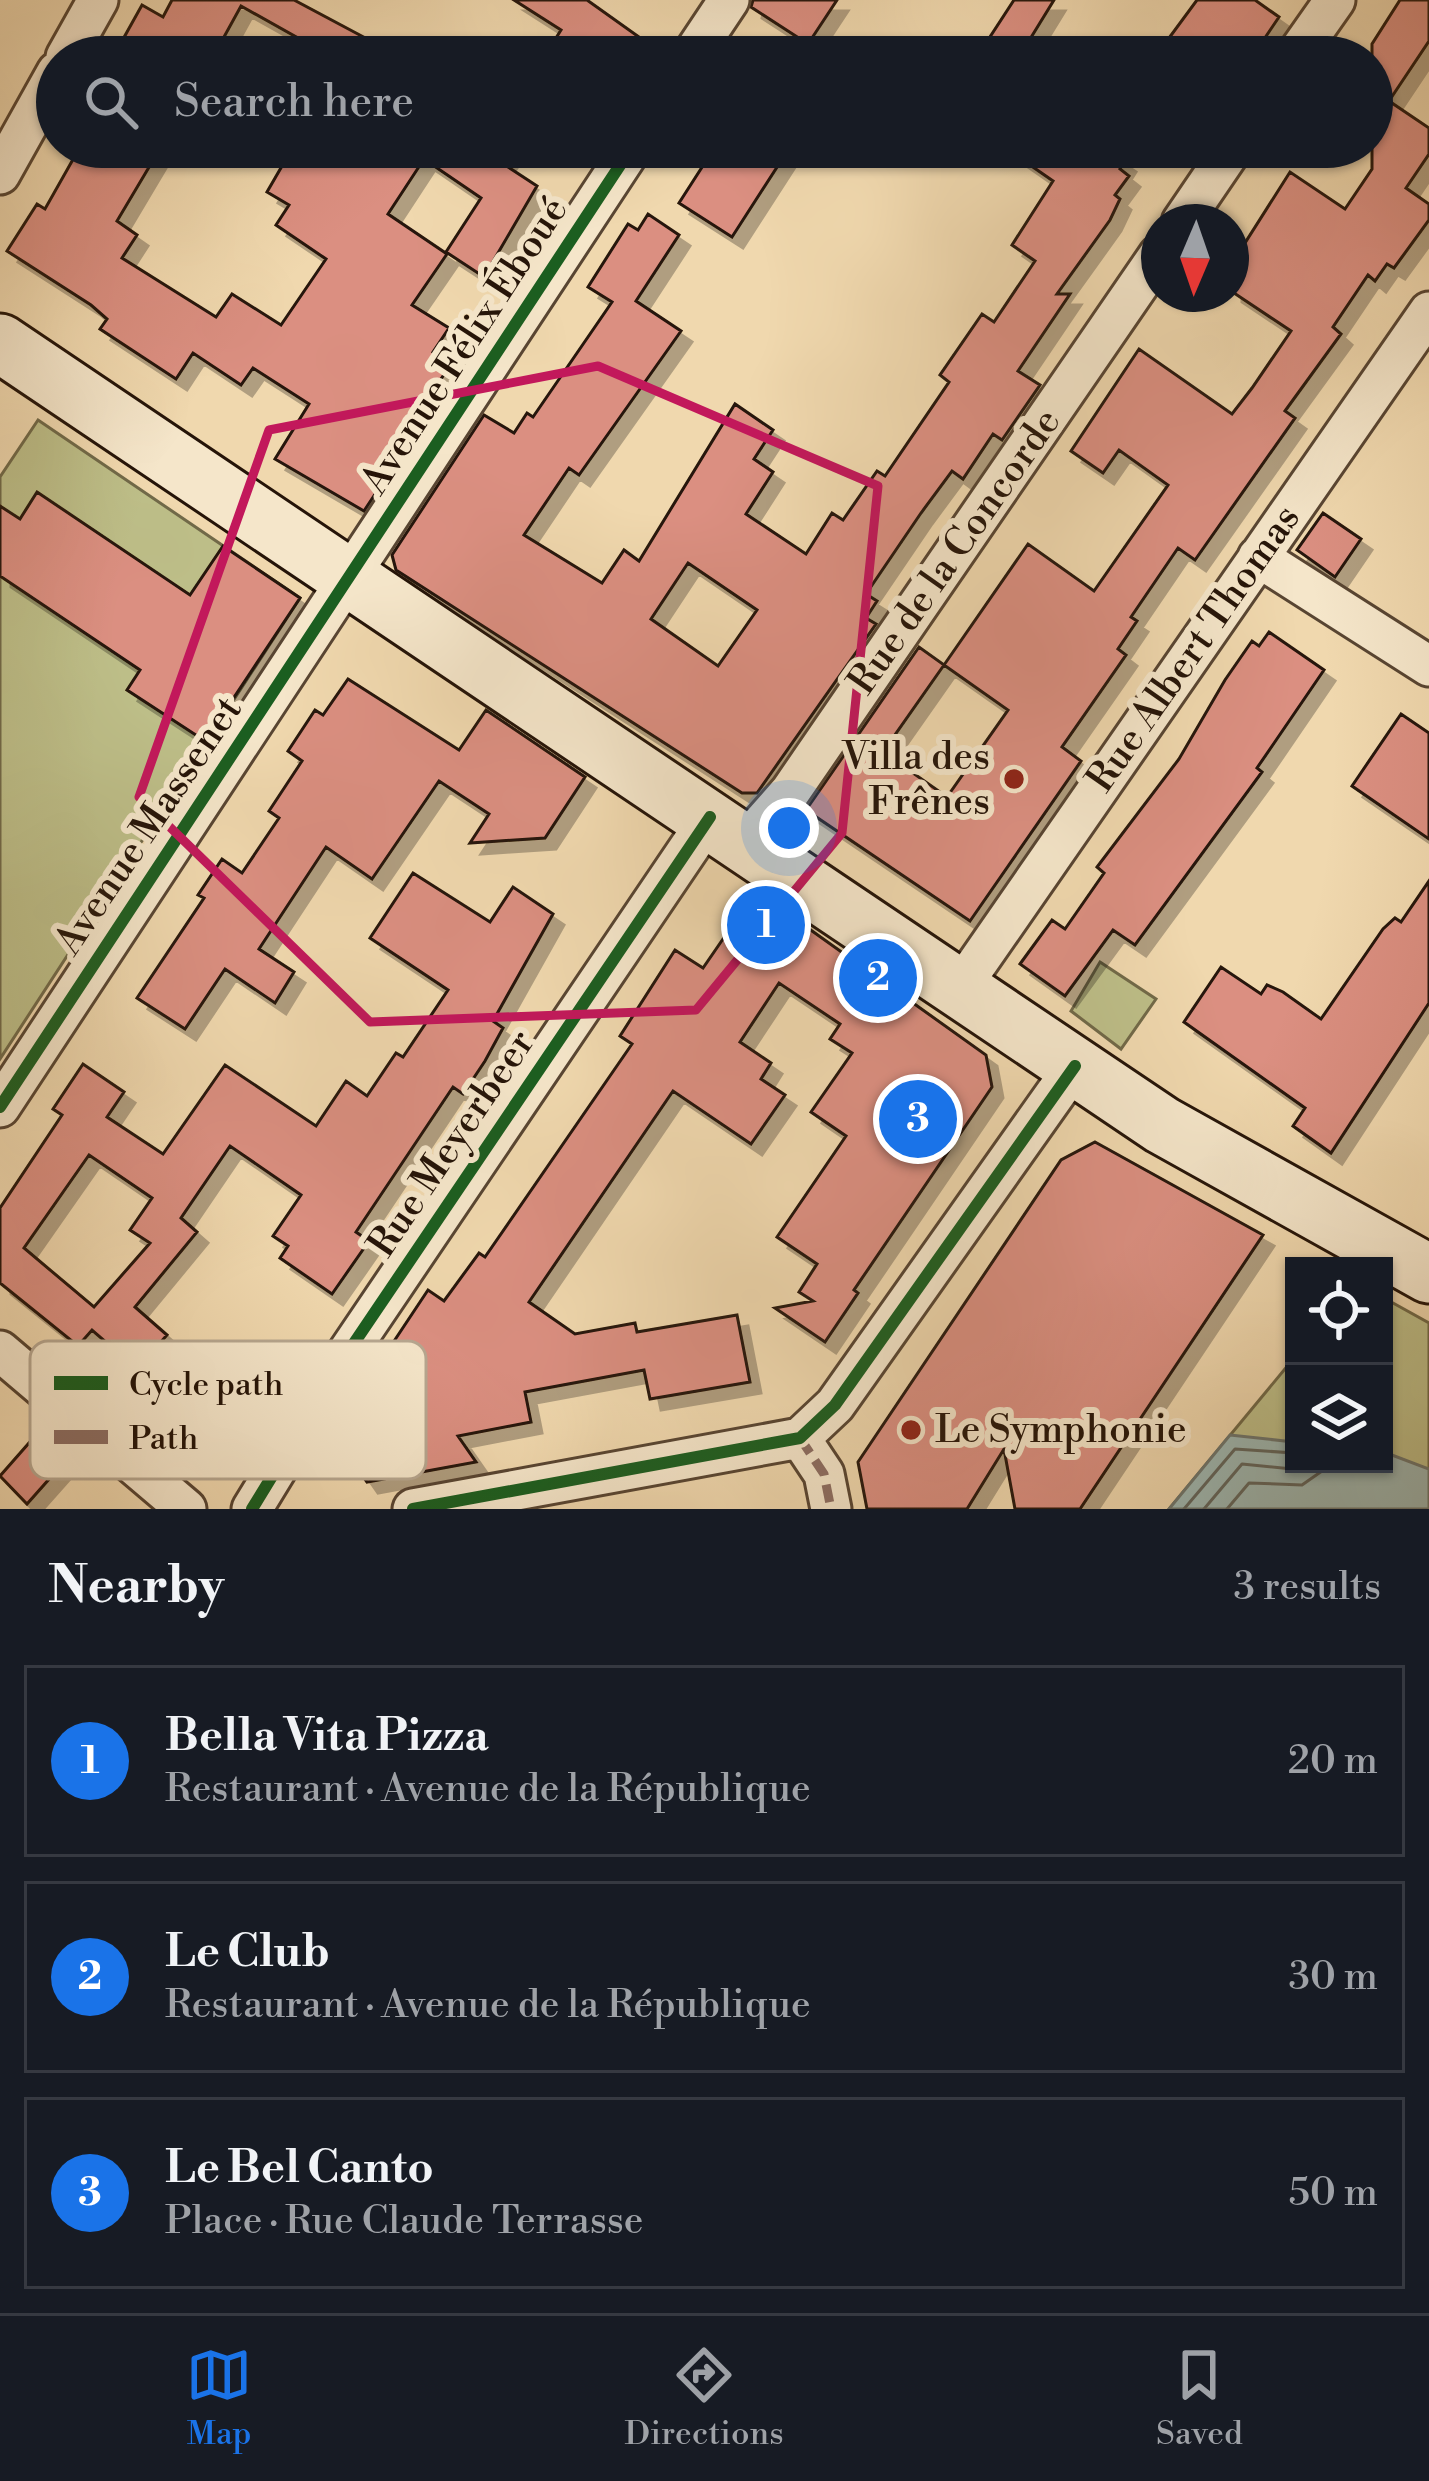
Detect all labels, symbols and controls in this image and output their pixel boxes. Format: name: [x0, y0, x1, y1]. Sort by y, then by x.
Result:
search box: [36, 36, 1393, 168]
icon: search: [78, 69, 144, 135]
text: Search here: [174, 74, 414, 131]
street label: Avenue Félix Éboué: [348, 187, 579, 505]
north arrow: [1141, 204, 1249, 312]
street label: Rue de la Concorde: [838, 399, 1072, 705]
street label: Rue Albert Thomas: [1076, 496, 1312, 802]
street label: Avenue Massenet: [44, 687, 254, 965]
place label: Villa des Frênes: [841, 733, 990, 827]
marker: Villa des Frênes: [1001, 766, 1027, 792]
your location: [759, 798, 819, 858]
pin: 1: [727, 880, 805, 970]
pin: 2: [839, 933, 917, 1023]
street label: Rue Meyerbeer: [358, 1021, 546, 1267]
pin: 3: [879, 1074, 957, 1164]
map controls: [1285, 1257, 1393, 1473]
button: locate: [1285, 1257, 1393, 1365]
legend: [30, 1341, 426, 1479]
text: Cycle path: [129, 1365, 283, 1406]
button: layers: [1285, 1365, 1393, 1473]
place label: Le Symphonie: [935, 1406, 1187, 1455]
marker: Le Symphonie: [898, 1417, 924, 1443]
text: Path: [129, 1419, 198, 1460]
text: Nearby: [48, 1555, 224, 1619]
text: 3 results: [1233, 1563, 1381, 1612]
text: Bella Vita Pizza: [165, 1708, 489, 1765]
text: 1: [81, 1737, 99, 1786]
text: 20 m: [1288, 1737, 1378, 1786]
text: Restaurant · Avenue de la République: [165, 1765, 811, 1814]
text: Le Club: [165, 1924, 330, 1981]
text: 2: [78, 1953, 102, 2002]
text: 30 m: [1288, 1953, 1378, 2002]
text: Restaurant · Avenue de la République: [165, 1981, 811, 2030]
text: Le Bel Canto: [165, 2140, 434, 2197]
text: 3: [78, 2169, 102, 2218]
text: 50 m: [1288, 2169, 1378, 2218]
text: Place · Rue Claude Terrasse: [165, 2197, 644, 2246]
tab: Map: [186, 2342, 252, 2455]
tab: Directions: [625, 2342, 784, 2455]
tab: Saved: [1156, 2342, 1243, 2455]

